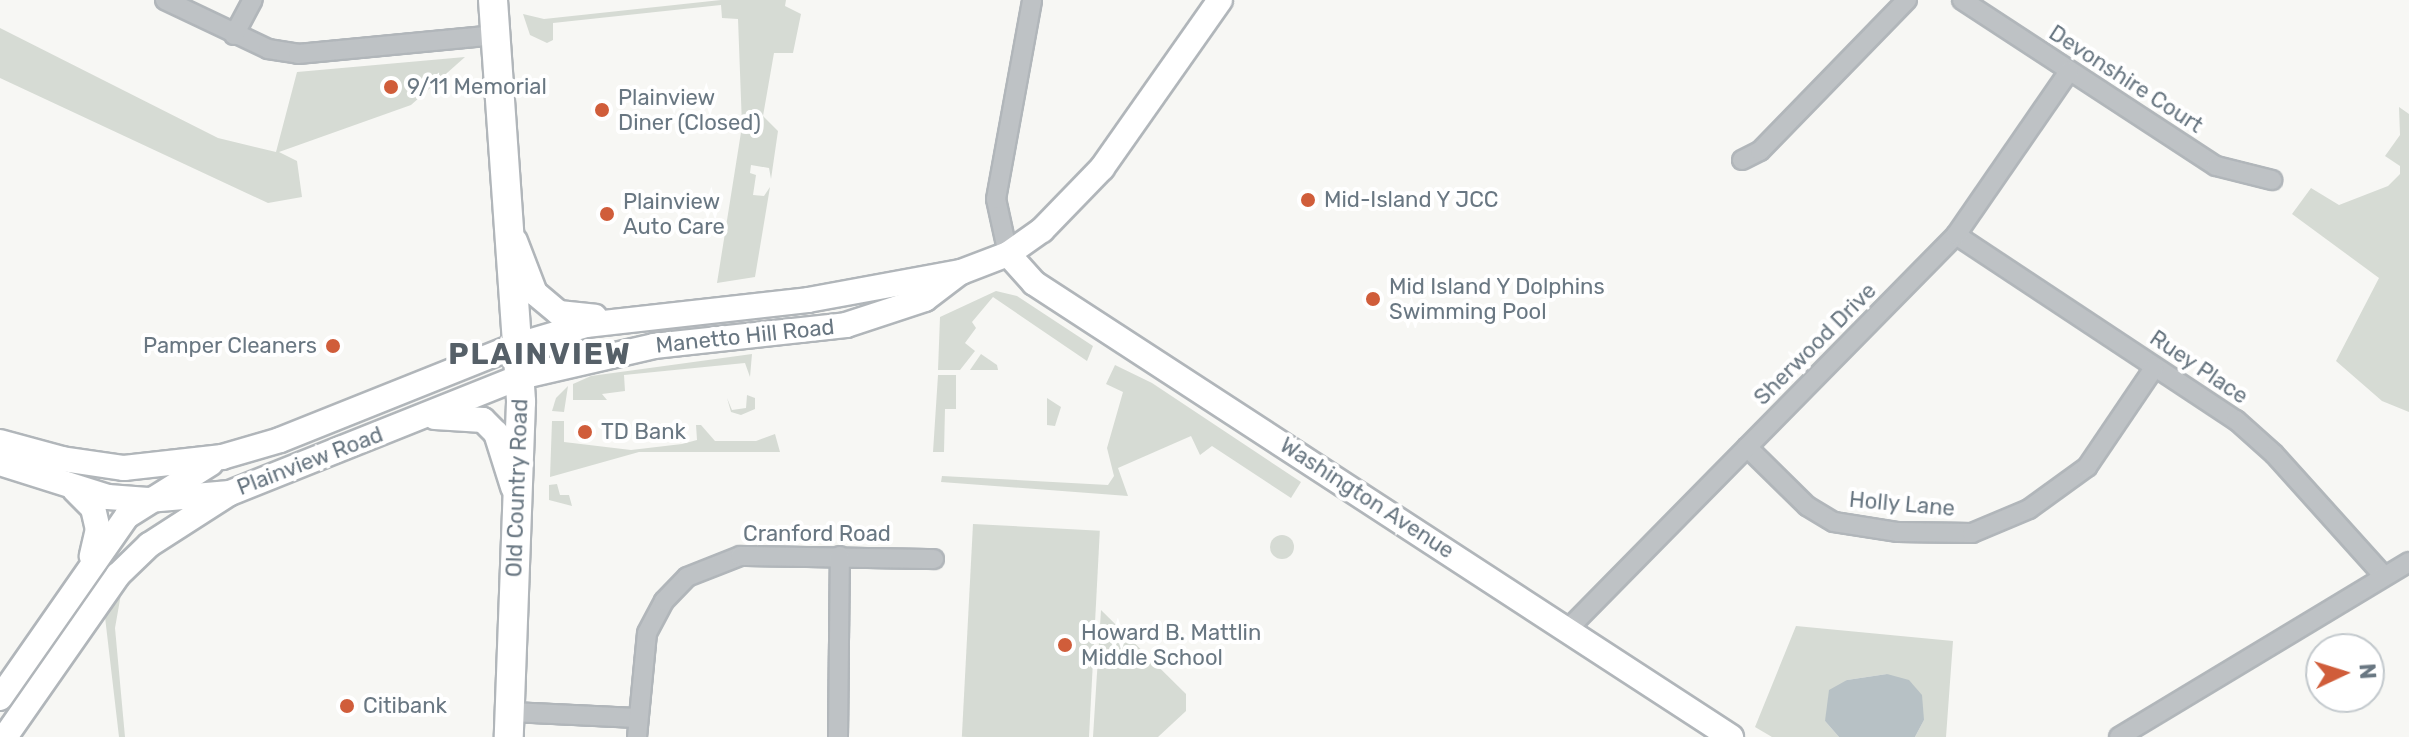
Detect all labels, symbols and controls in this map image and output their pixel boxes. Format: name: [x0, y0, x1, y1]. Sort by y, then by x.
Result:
street label: Devonshire Court: [2044, 19, 2208, 139]
place label: 9/11 Memorial: [407, 74, 547, 100]
marker: 9/11 Memorial: [382, 78, 400, 96]
place label: Plainview Diner (Closed): [618, 84, 761, 136]
marker: Plainview Diner (Closed): [593, 101, 611, 119]
place label: Mid-Island Y JCC: [1324, 187, 1500, 213]
place label: Plainview Auto Care: [623, 188, 725, 240]
marker: Mid-Island Y JCC: [1299, 191, 1317, 209]
marker: Plainview Auto Care: [598, 205, 616, 223]
place label: Mid Island Y Dolphins Swimming Pool: [1389, 273, 1606, 324]
street label: Sherwood Drive: [1748, 277, 1882, 411]
marker: Mid Island Y Dolphins Swimming Pool: [1364, 290, 1382, 308]
street label: Manetto Hill Road: [654, 313, 836, 359]
street label: Ruey Place: [2145, 324, 2253, 410]
place label: Pamper Cleaners: [143, 333, 317, 359]
district label: PLAINVIEW: [448, 336, 632, 372]
marker: Pamper Cleaners: [324, 337, 342, 355]
street label: Old Country Road: [501, 398, 533, 578]
place label: TD Bank: [601, 419, 686, 445]
street label: Plainview Road: [233, 421, 387, 501]
marker: TD Bank: [576, 423, 594, 441]
street label: Washington Avenue: [1275, 432, 1459, 564]
street label: Holly Lane: [1848, 486, 1956, 522]
street label: Cranford Road: [743, 521, 891, 547]
place label: Howard B. Mattlin Middle School: [1081, 619, 1261, 670]
north arrow: [2305, 633, 2385, 713]
marker: Howard B. Mattlin Middle School: [1056, 636, 1074, 654]
text: N: [2353, 663, 2381, 680]
place label: Citibank: [363, 693, 447, 719]
marker: Citibank: [338, 697, 356, 715]

